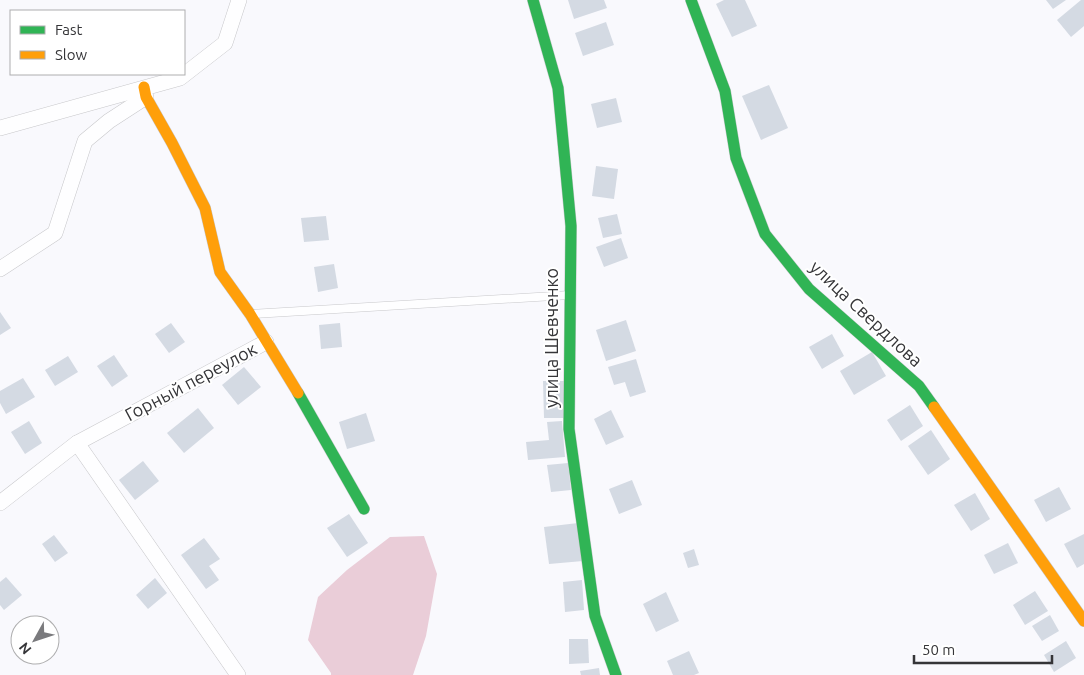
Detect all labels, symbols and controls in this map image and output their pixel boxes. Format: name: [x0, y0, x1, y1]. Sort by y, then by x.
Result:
legend: [10, 10, 185, 75]
text: Fast: [55, 21, 83, 38]
text: Slow: [55, 46, 88, 63]
street label: улица Свердлова: [806, 256, 927, 370]
street label: улица Шевченко: [541, 268, 561, 408]
street label: Горный переулок: [121, 338, 260, 424]
north arrow: [10, 615, 60, 665]
scale bar: [914, 632, 1052, 664]
text: N: [16, 639, 35, 658]
text: 50 m: [922, 641, 955, 658]

